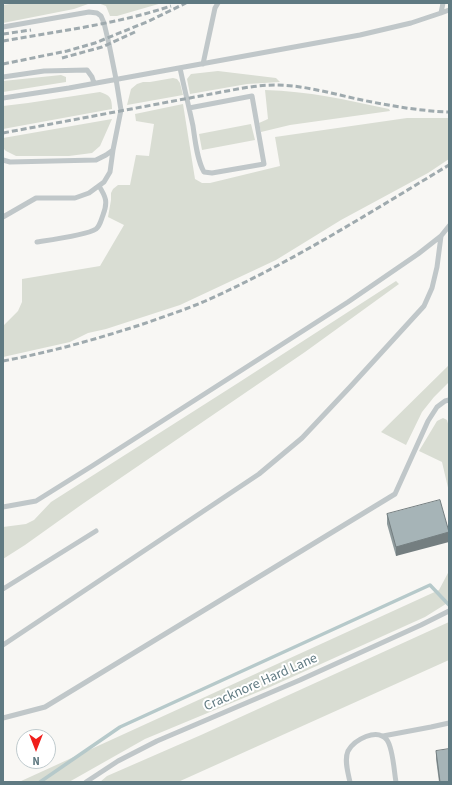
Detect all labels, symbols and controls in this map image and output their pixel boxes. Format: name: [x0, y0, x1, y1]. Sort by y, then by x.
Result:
street label: Cracknore Hard Lane: [202, 650, 320, 716]
north arrow: [16, 729, 56, 769]
text: N: [32, 753, 40, 768]

